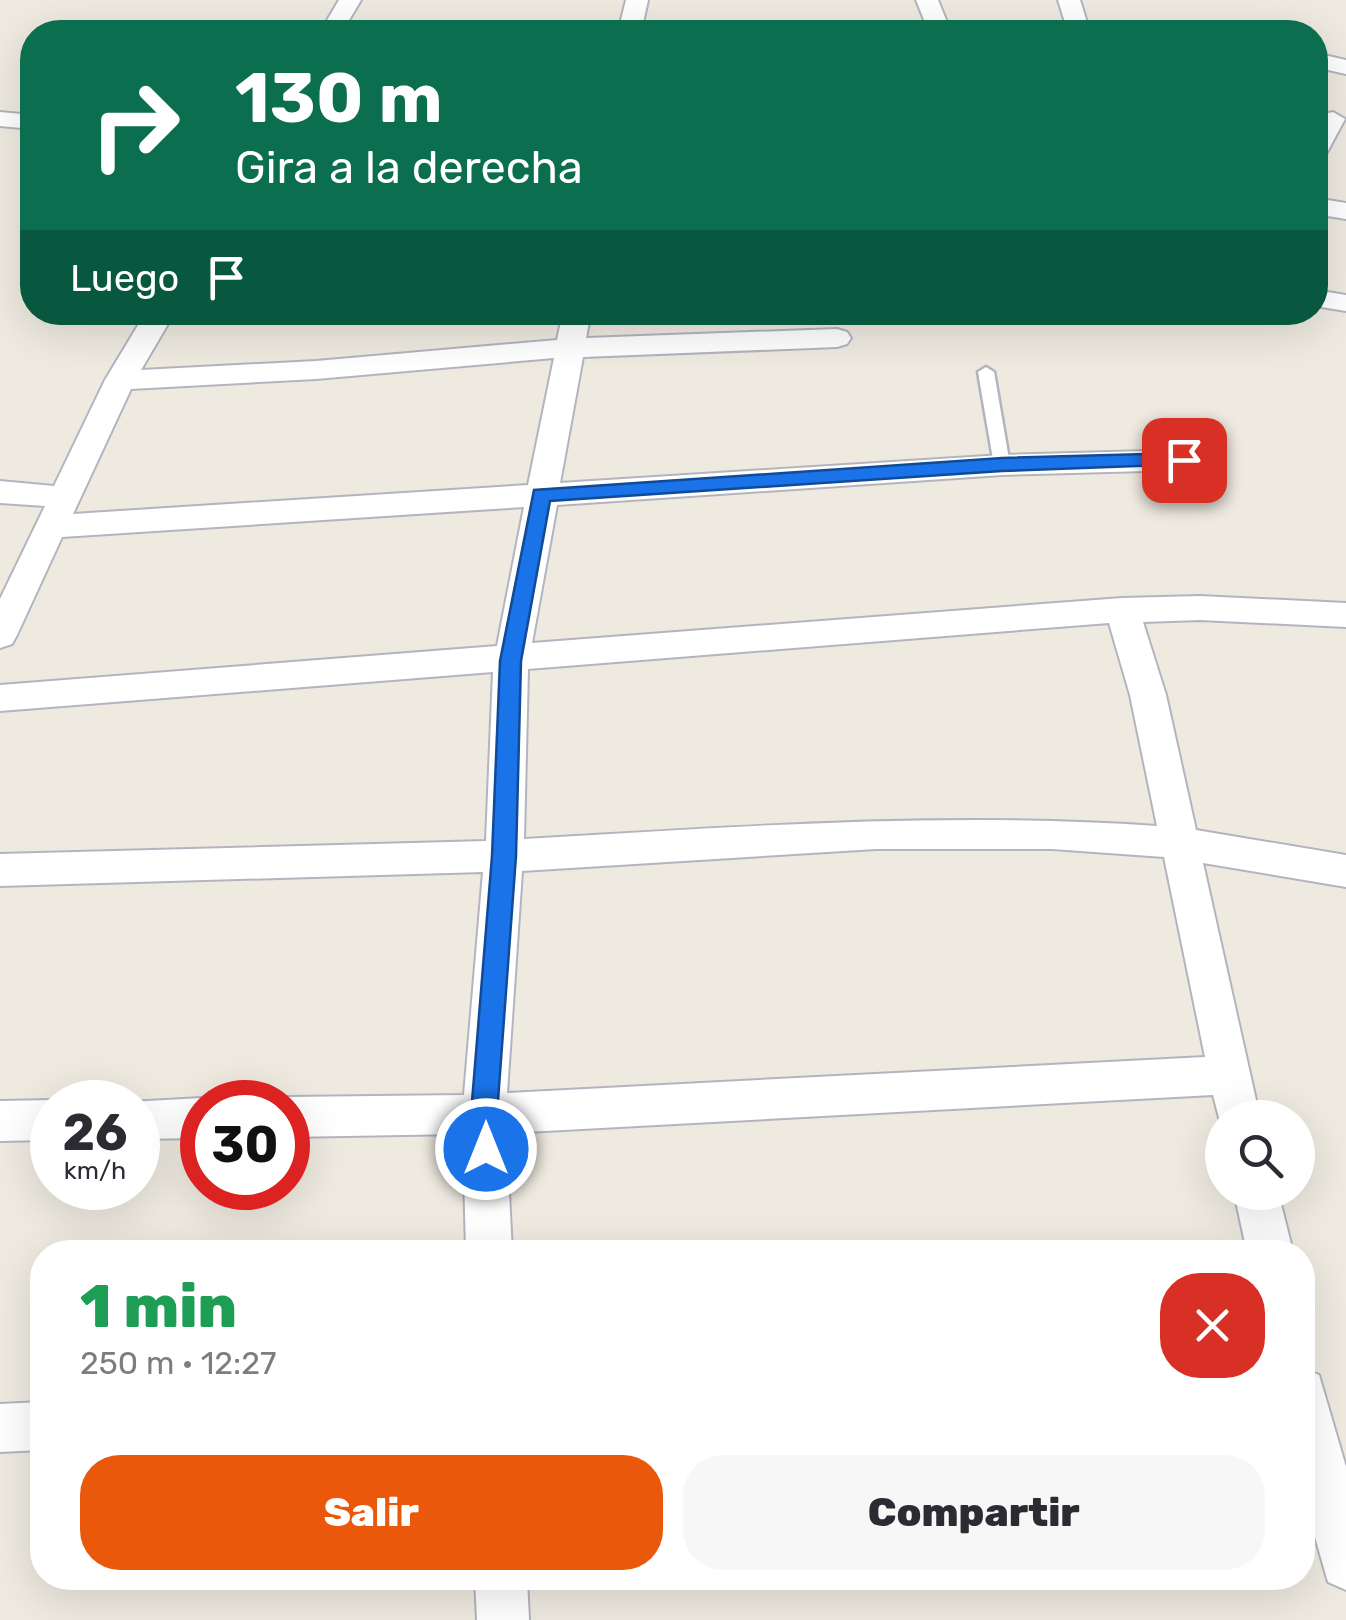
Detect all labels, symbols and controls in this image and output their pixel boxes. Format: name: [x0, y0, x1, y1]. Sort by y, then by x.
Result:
text: 130 m: [235, 57, 443, 140]
icon: right: [70, 60, 200, 190]
text: Gira a la derecha: [235, 141, 583, 194]
icon: arrive: [199, 250, 254, 305]
text: Luego: [70, 255, 179, 301]
pin: [1142, 418, 1227, 503]
icon: arrive: [1157, 433, 1212, 488]
speed limit sign: 30: [180, 1080, 310, 1210]
position arrow: [434, 1097, 538, 1201]
map controls: [1205, 1100, 1315, 1210]
button: search: [1205, 1100, 1315, 1210]
text: 26: [62, 1103, 128, 1163]
text: km/h: [64, 1156, 126, 1185]
text: 1 min: [80, 1271, 237, 1342]
button: close: [1160, 1273, 1265, 1378]
text: 250 m · 12:27: [80, 1344, 277, 1382]
button: Salir: [80, 1455, 663, 1570]
button: Compartir: [683, 1455, 1265, 1570]

